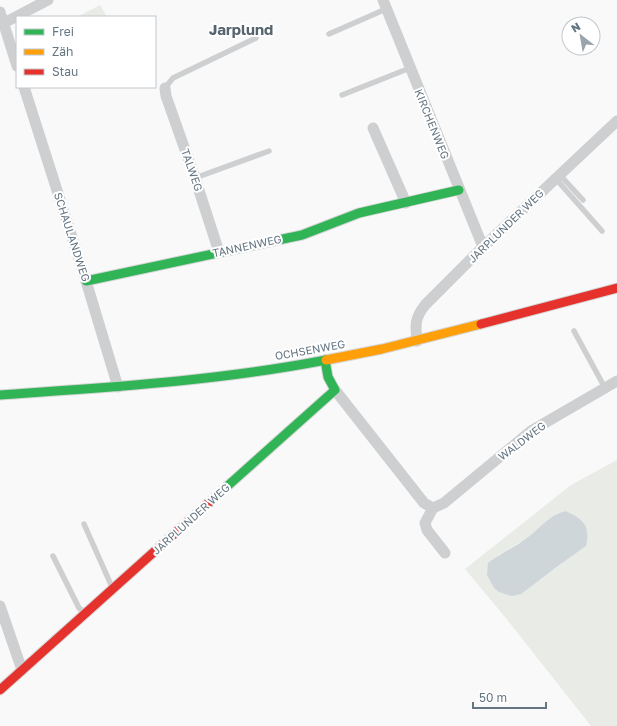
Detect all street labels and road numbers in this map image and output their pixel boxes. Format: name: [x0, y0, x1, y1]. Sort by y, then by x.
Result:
street label: KIRCHENWEG: [413, 87, 453, 161]
street label: TALWEG: [179, 147, 206, 193]
street label: JARPLUNDER WEG: [465, 186, 546, 265]
street label: SCHAULANDWEG: [52, 191, 93, 283]
street label: TANNENWEG: [211, 232, 283, 259]
street label: OCHSENWEG: [274, 337, 346, 362]
street label: WALDWEG: [495, 418, 548, 463]
street label: JARPLUNDER WEG: [149, 480, 232, 557]

